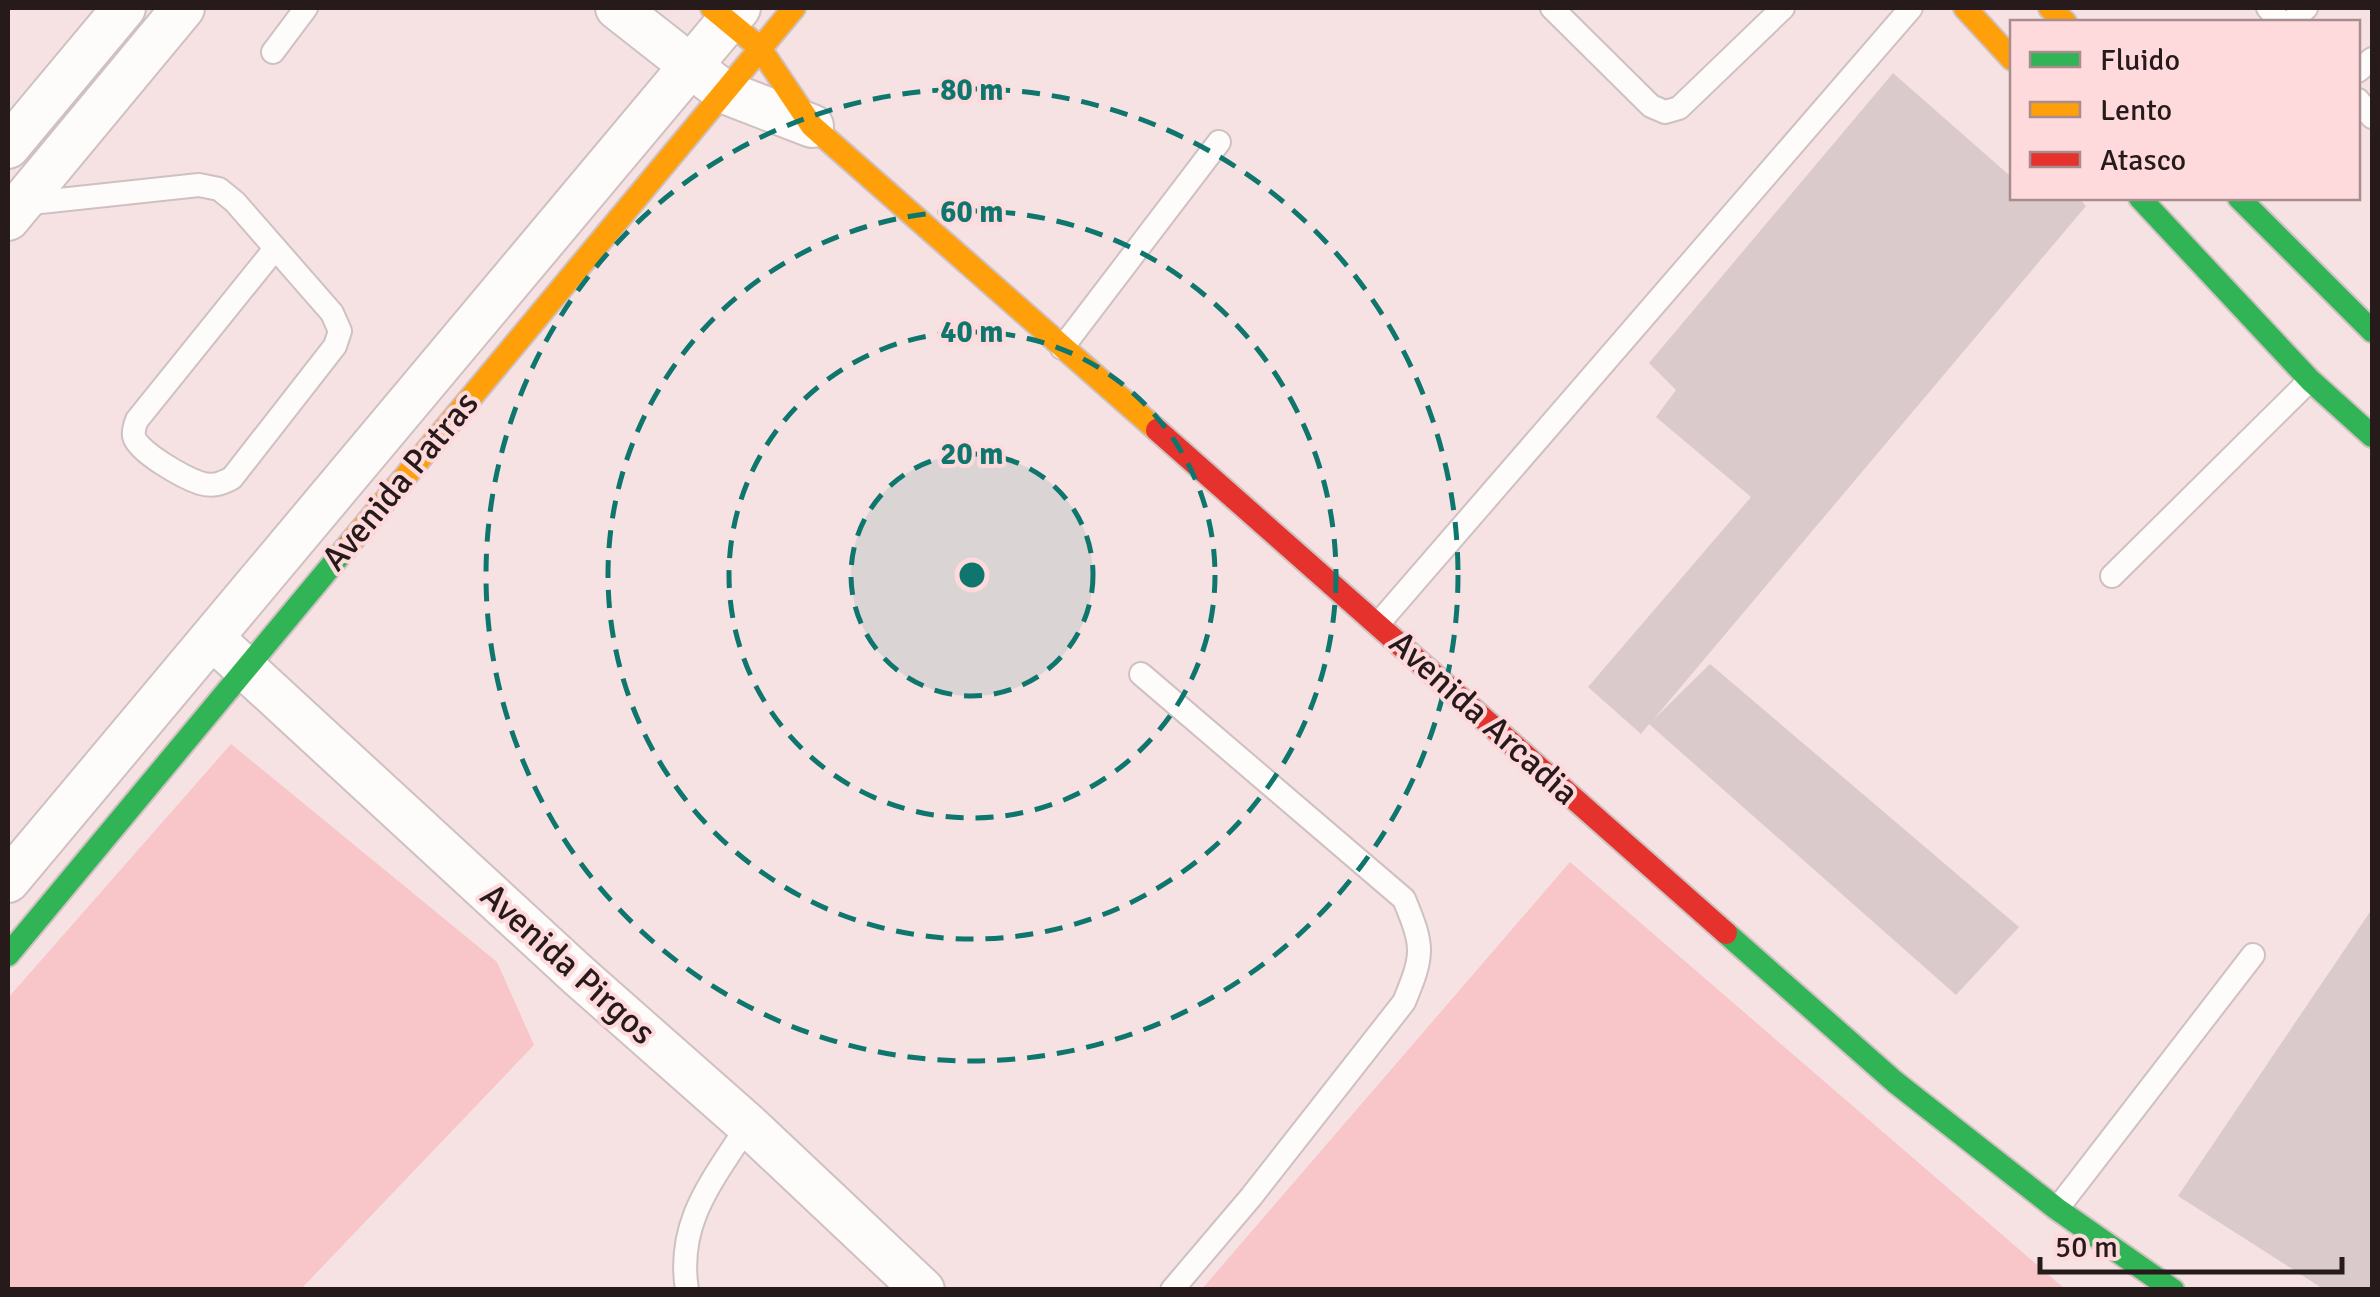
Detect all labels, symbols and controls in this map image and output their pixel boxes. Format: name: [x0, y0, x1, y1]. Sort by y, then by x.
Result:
legend: [2010, 20, 2360, 200]
text: Fluido: [2100, 42, 2180, 79]
text: 80 m: [940, 72, 1004, 109]
text: Lento: [2100, 92, 2172, 129]
text: Atasco: [2100, 142, 2186, 179]
text: 60 m: [940, 194, 1004, 231]
text: 40 m: [940, 314, 1004, 351]
street label: Avenida Patras: [313, 383, 487, 579]
text: 20 m: [940, 436, 1004, 473]
centre of rings: [954, 557, 990, 593]
street label: Avenida Arcadia: [1381, 622, 1587, 814]
street label: Avenida Pirgos: [472, 874, 664, 1054]
scale bar: [2040, 1212, 2342, 1274]
text: 50 m: [2055, 1229, 2118, 1266]

